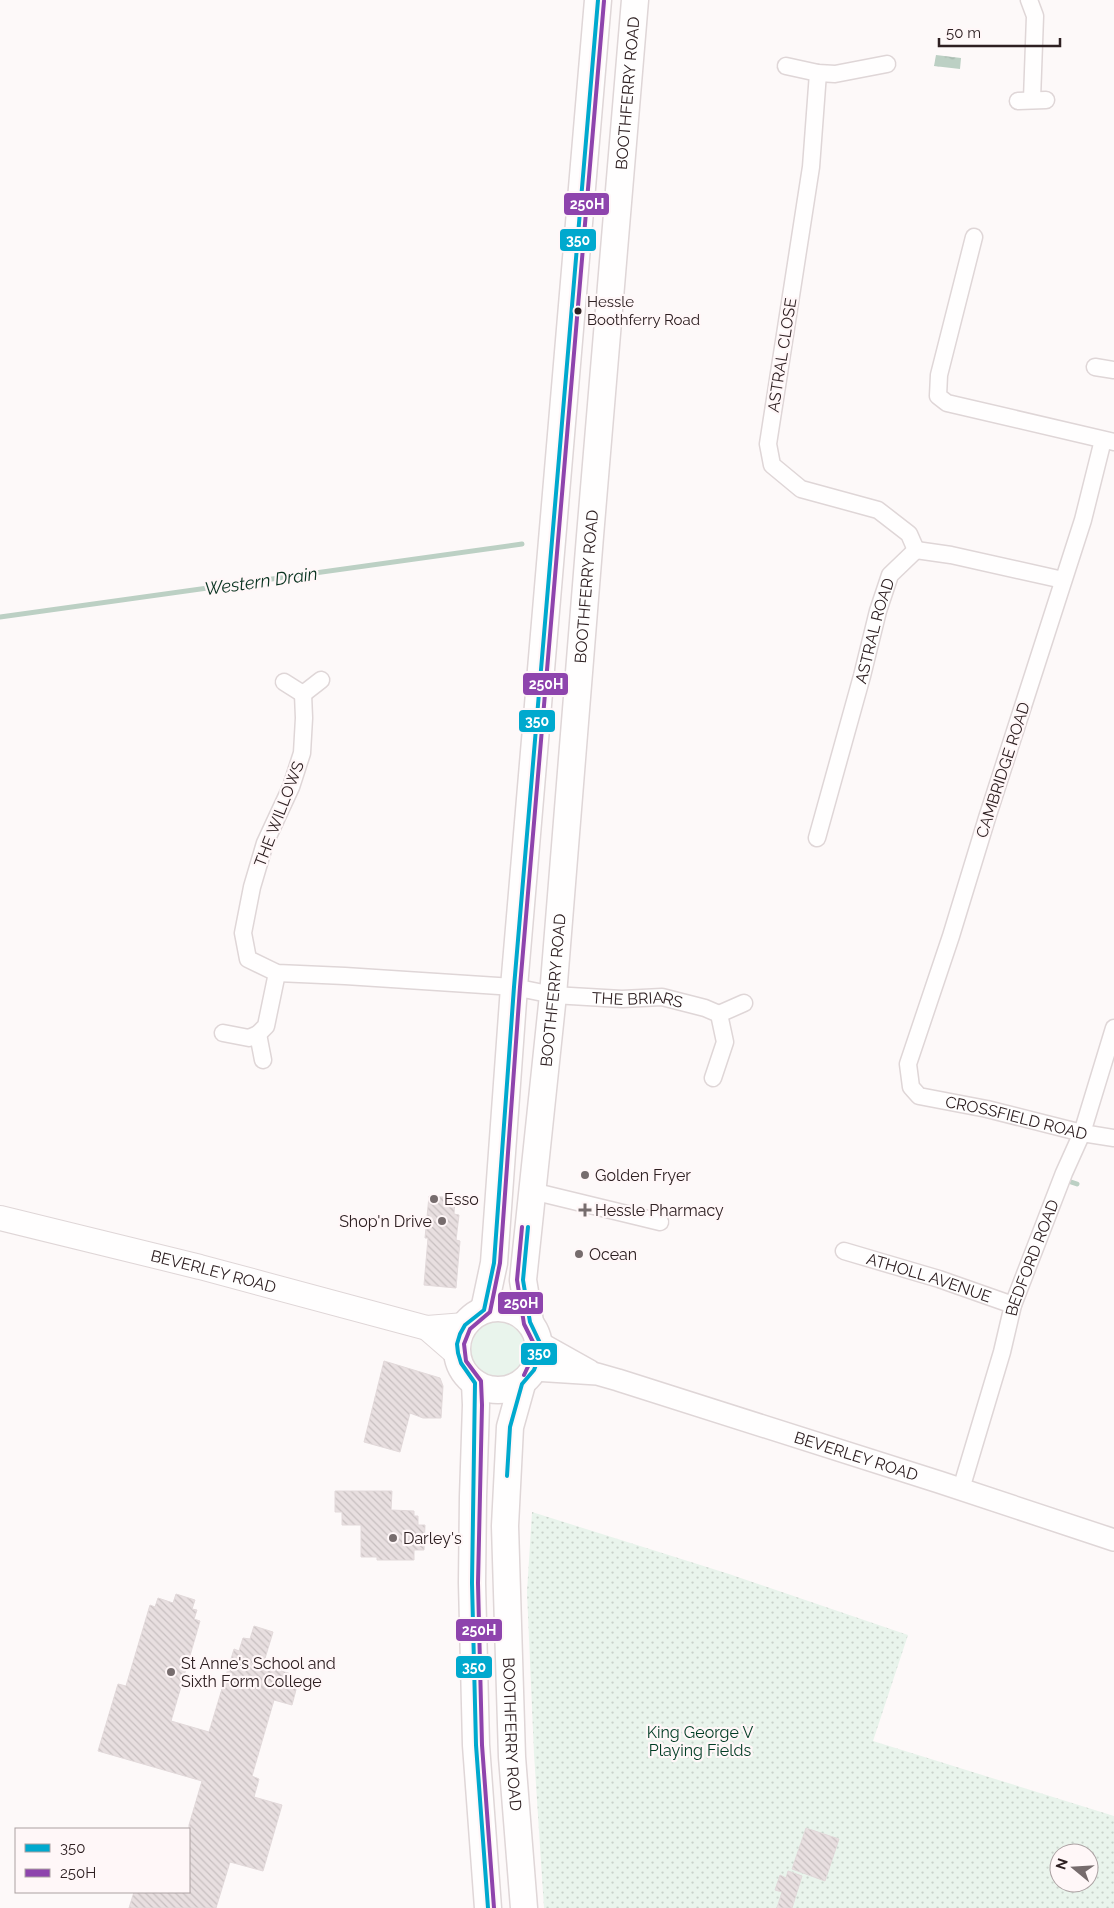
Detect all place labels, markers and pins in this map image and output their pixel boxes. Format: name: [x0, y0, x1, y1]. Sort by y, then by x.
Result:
place label: Hessle Boothferry Road: [587, 293, 700, 329]
marker: Hessle Boothferry Road: [573, 306, 583, 316]
place label: Golden Fryer: [595, 1166, 691, 1185]
marker: Golden Fryer: [579, 1169, 591, 1181]
place label: Esso: [444, 1190, 479, 1209]
marker: Esso: [428, 1193, 440, 1205]
place label: Hessle Pharmacy: [595, 1201, 724, 1220]
marker: Hessle Pharmacy: [579, 1204, 591, 1216]
place label: Shop'n Drive: [339, 1212, 432, 1231]
marker: Shop'n Drive: [436, 1215, 448, 1227]
place label: Ocean: [589, 1245, 637, 1264]
marker: Ocean: [573, 1248, 585, 1260]
place label: Darley's: [403, 1529, 462, 1548]
marker: Darley's: [387, 1532, 399, 1544]
place label: St Anne's School and Sixth Form College: [181, 1654, 336, 1691]
marker: St Anne's School and Sixth Form College: [165, 1666, 177, 1678]

